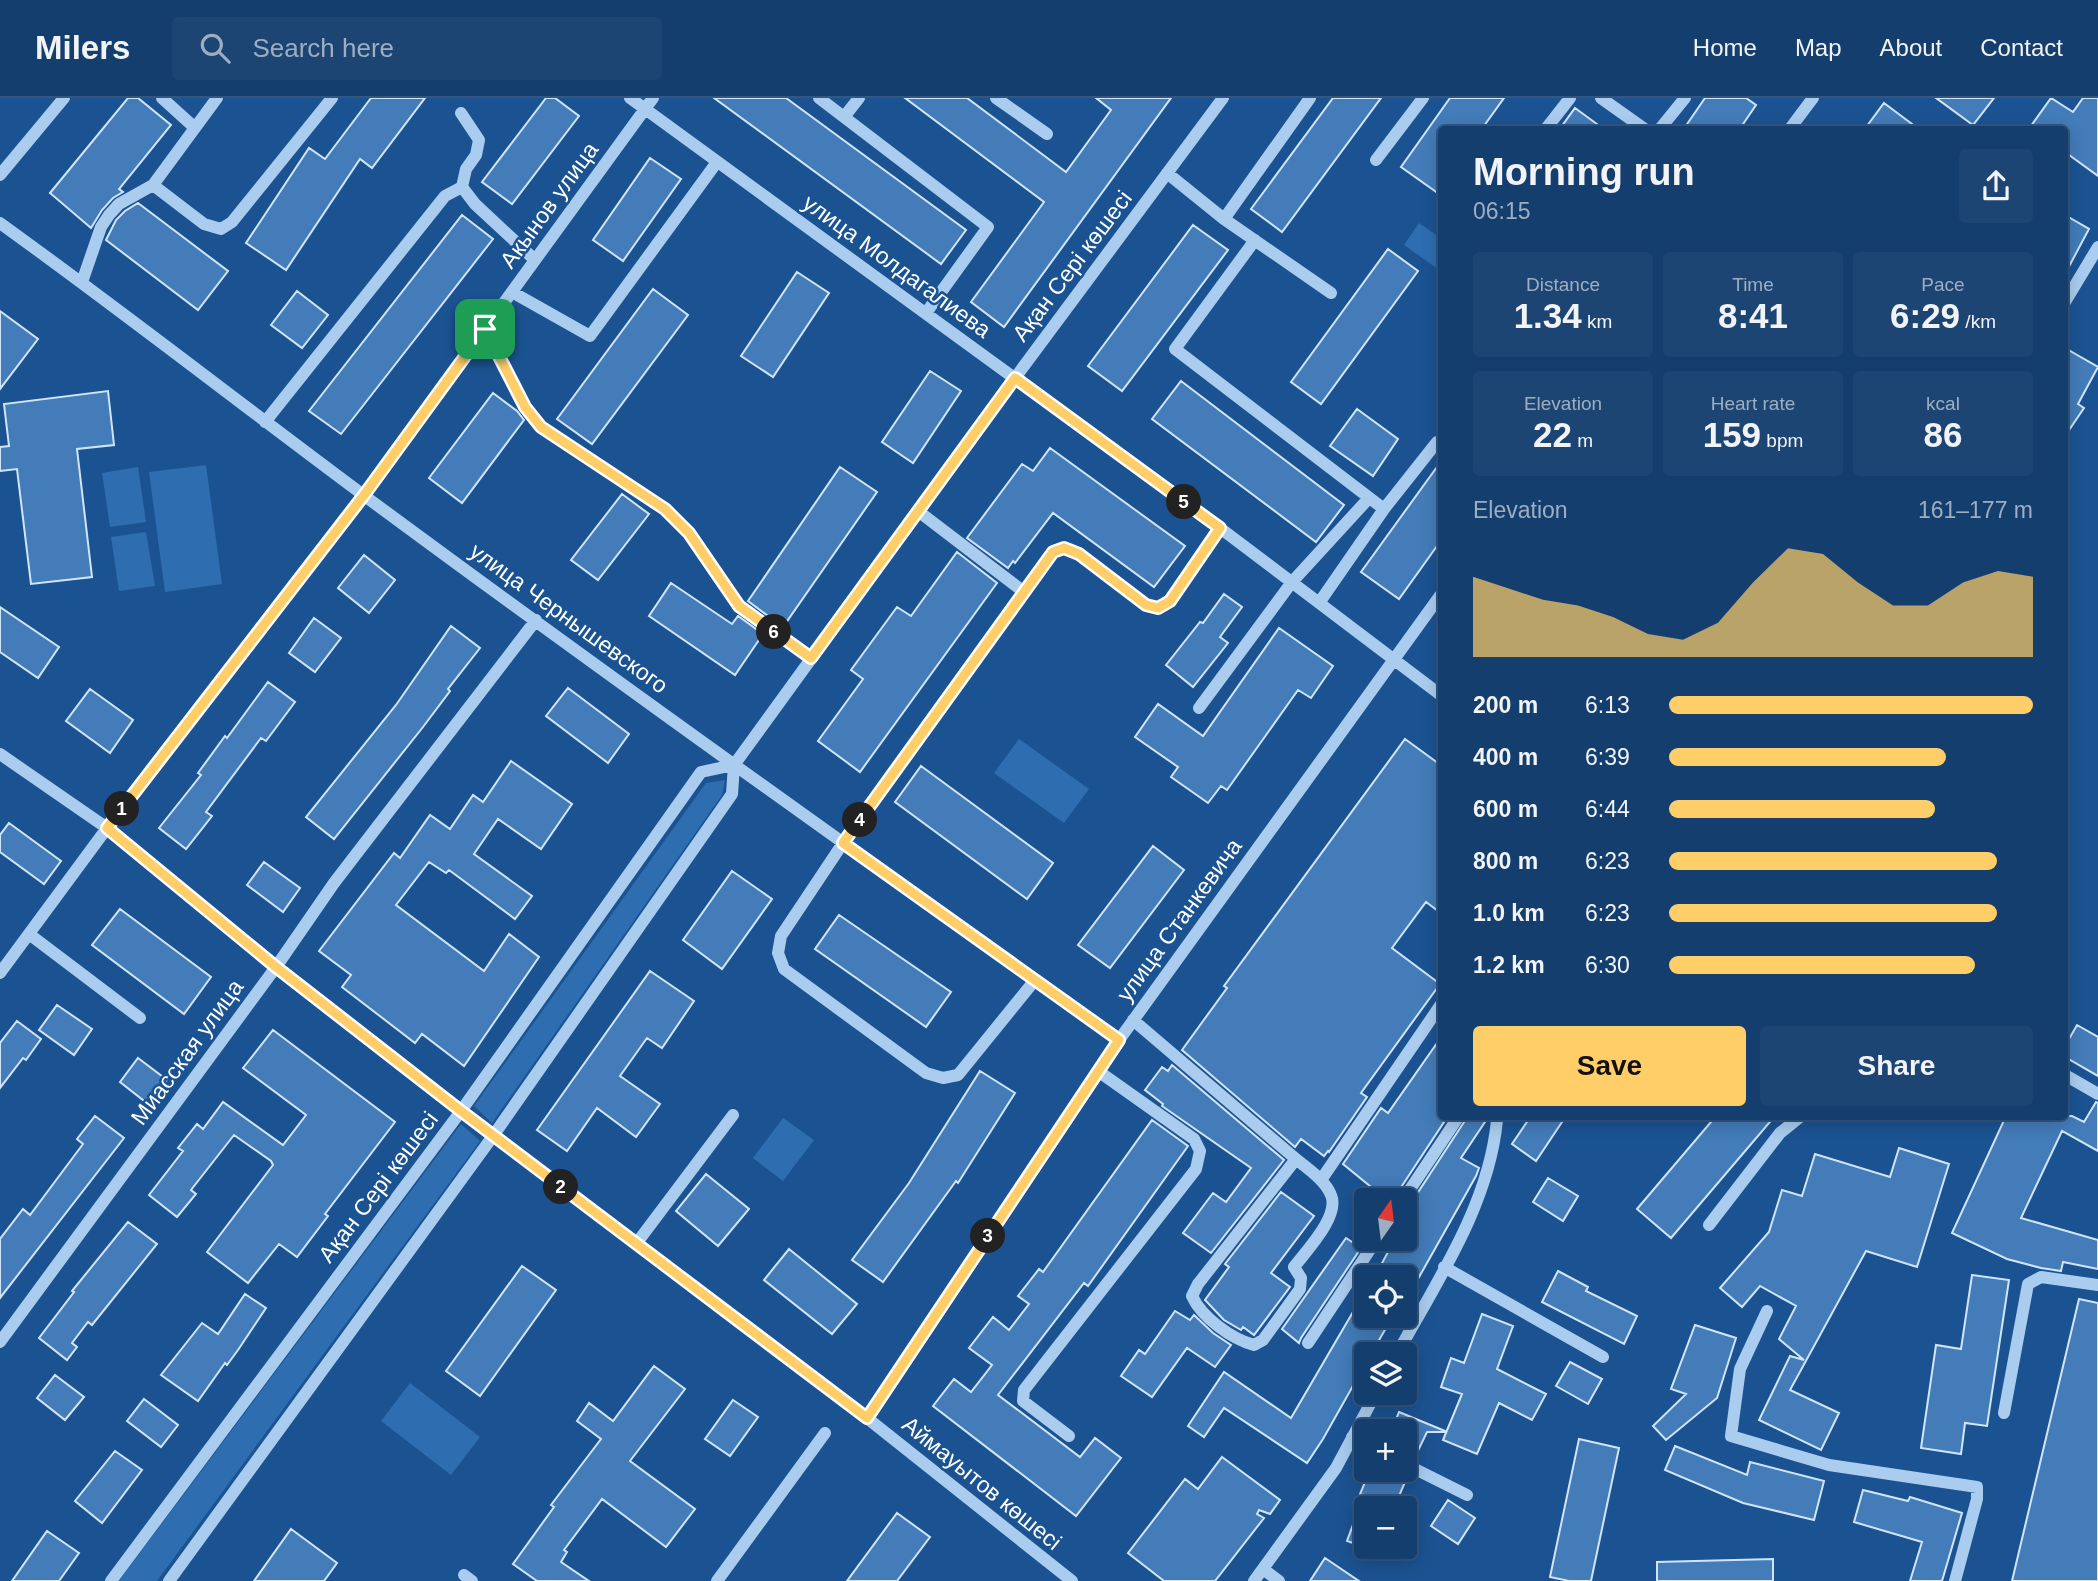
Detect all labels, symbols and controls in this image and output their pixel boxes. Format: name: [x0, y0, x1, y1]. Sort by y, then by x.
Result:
search box: [172, 17, 662, 80]
text: Milers: [35, 29, 130, 66]
icon: search: [196, 29, 234, 67]
text: Search here: [252, 33, 394, 63]
text: Home: [1693, 34, 1757, 61]
text: Map: [1795, 34, 1842, 61]
text: About: [1880, 34, 1942, 61]
text: Contact: [1980, 34, 2063, 61]
street label: Акынов улица: [495, 137, 604, 273]
button: share: [1959, 149, 2033, 223]
text: Morning run: [1473, 151, 1695, 193]
street label: Ақан Сері көшесі: [1007, 186, 1137, 346]
street label: улица Молдагалиева: [798, 189, 996, 343]
text: 06:15: [1473, 198, 1531, 224]
text: Distance: [1526, 274, 1600, 295]
text: Time: [1732, 274, 1774, 295]
text: Pace: [1921, 274, 1965, 295]
text: 1.34: [1514, 296, 1582, 335]
text: 8:41: [1718, 296, 1788, 335]
text: 6:29: [1890, 296, 1960, 335]
pin: [455, 299, 515, 359]
icon: arrive: [466, 310, 504, 348]
text: km: [1582, 311, 1612, 332]
text: /km: [1960, 311, 1996, 332]
text: Elevation: [1524, 393, 1602, 414]
text: Heart rate: [1711, 393, 1795, 414]
text: kcal: [1926, 393, 1960, 414]
text: 22: [1533, 415, 1572, 454]
text: 159: [1703, 415, 1761, 454]
text: 86: [1924, 415, 1962, 454]
text: m: [1572, 430, 1593, 451]
text: bpm: [1761, 430, 1803, 451]
pin: 5: [1166, 484, 1202, 520]
text: 5: [1178, 491, 1189, 512]
text: Elevation: [1473, 497, 1568, 523]
text: 161–177 m: [1918, 497, 2033, 523]
street label: улица Чернышевского: [465, 537, 673, 699]
pin: 6: [756, 614, 792, 650]
text: 6: [768, 621, 779, 642]
text: 200 m: [1473, 692, 1538, 718]
text: 6:13: [1585, 692, 1630, 718]
text: 400 m: [1473, 744, 1538, 770]
text: 6:39: [1585, 744, 1630, 770]
pin: 1: [104, 792, 140, 826]
text: 600 m: [1473, 796, 1538, 822]
text: 6:44: [1585, 796, 1630, 822]
text: 1: [116, 798, 127, 819]
pin: 4: [842, 802, 878, 838]
text: 4: [854, 809, 865, 830]
street label: улица Станкевича: [1111, 833, 1247, 1007]
text: 800 m: [1473, 848, 1538, 874]
text: 6:23: [1585, 848, 1630, 874]
text: 1.0 km: [1473, 900, 1545, 926]
text: 6:23: [1585, 900, 1630, 926]
text: 1.2 km: [1473, 952, 1545, 978]
text: 6:30: [1585, 952, 1630, 978]
street label: Миасская улица: [126, 974, 249, 1130]
button: Save: [1473, 1026, 1746, 1106]
button: Share: [1760, 1026, 2033, 1106]
street label: Ақан Сері көшесі: [313, 1107, 443, 1267]
pin: 2: [544, 1170, 578, 1204]
text: 2: [555, 1176, 566, 1197]
north arrow: [1354, 1188, 1418, 1251]
map controls: [1354, 1188, 1417, 1559]
pin: 3: [970, 1218, 1006, 1254]
text: 3: [982, 1225, 993, 1246]
button: locate: [1354, 1265, 1417, 1328]
button: layers: [1354, 1342, 1417, 1405]
street label: Аймауытов көшесі: [897, 1411, 1067, 1555]
button: +: [1354, 1419, 1417, 1482]
button: −: [1354, 1496, 1417, 1559]

